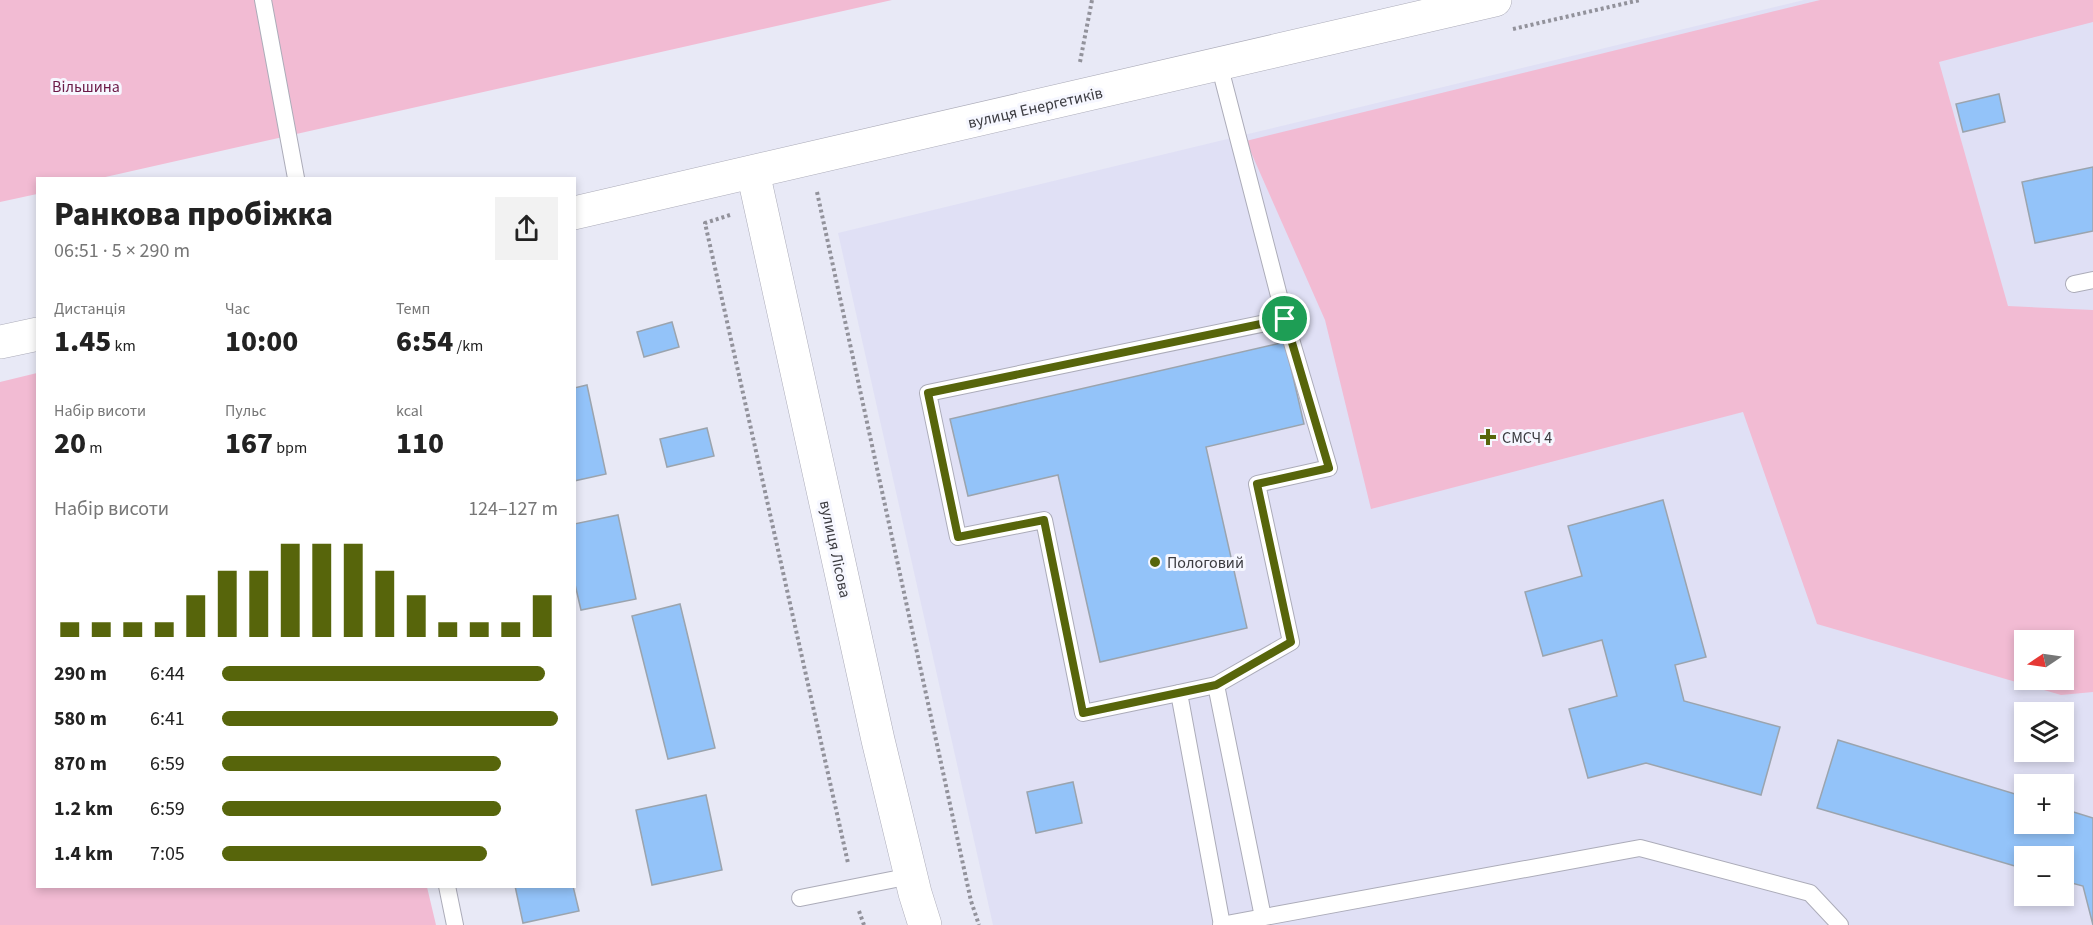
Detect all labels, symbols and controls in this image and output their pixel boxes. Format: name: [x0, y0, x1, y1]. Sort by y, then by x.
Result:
park label: Вільшина: [52, 76, 120, 98]
street label: вулиця Енергетиків: [966, 82, 1105, 134]
text: Ранкова пробіжка: [54, 191, 333, 238]
button: share: [495, 197, 558, 260]
text: 06:51 · 5 × 290 m: [54, 237, 190, 265]
pin: [1259, 293, 1310, 344]
text: Дистанція: [54, 298, 126, 320]
text: Час: [225, 298, 250, 320]
text: Темп: [396, 298, 430, 320]
icon: arrive: [1268, 302, 1301, 335]
text: 1.45: [54, 320, 111, 363]
text: 10:00: [225, 320, 298, 363]
text: 6:54: [396, 320, 453, 363]
text: km: [111, 335, 136, 357]
text: /km: [453, 335, 483, 357]
text: Набір висоти: [54, 400, 146, 422]
text: Пульс: [225, 400, 266, 422]
text: kcal: [396, 400, 423, 422]
text: 20: [54, 422, 86, 465]
text: 167: [225, 422, 273, 465]
text: 110: [396, 422, 444, 465]
place label: СМСЧ 4: [1502, 427, 1552, 449]
marker: СМСЧ 4: [1479, 428, 1497, 446]
text: m: [86, 437, 103, 459]
text: bpm: [273, 437, 307, 459]
text: Набір висоти: [54, 495, 169, 523]
text: 124–127 m: [468, 495, 558, 523]
street label: вулиця Лісова: [814, 498, 856, 600]
place label: Пологовий: [1167, 552, 1244, 574]
marker: Пологовий: [1148, 555, 1162, 569]
north arrow: [2014, 630, 2074, 690]
map controls: [2014, 630, 2074, 906]
text: 290 m: [54, 660, 107, 688]
text: 6:44: [150, 660, 185, 688]
button: layers: [2014, 702, 2074, 762]
text: 580 m: [54, 705, 107, 733]
text: 6:41: [150, 705, 185, 733]
text: 870 m: [54, 750, 107, 778]
text: 6:59: [150, 750, 185, 778]
button: +: [2014, 774, 2074, 834]
text: 1.2 km: [54, 795, 113, 823]
text: 6:59: [150, 795, 185, 823]
text: 1.4 km: [54, 840, 113, 868]
text: 7:05: [150, 840, 185, 868]
button: −: [2014, 846, 2074, 906]

